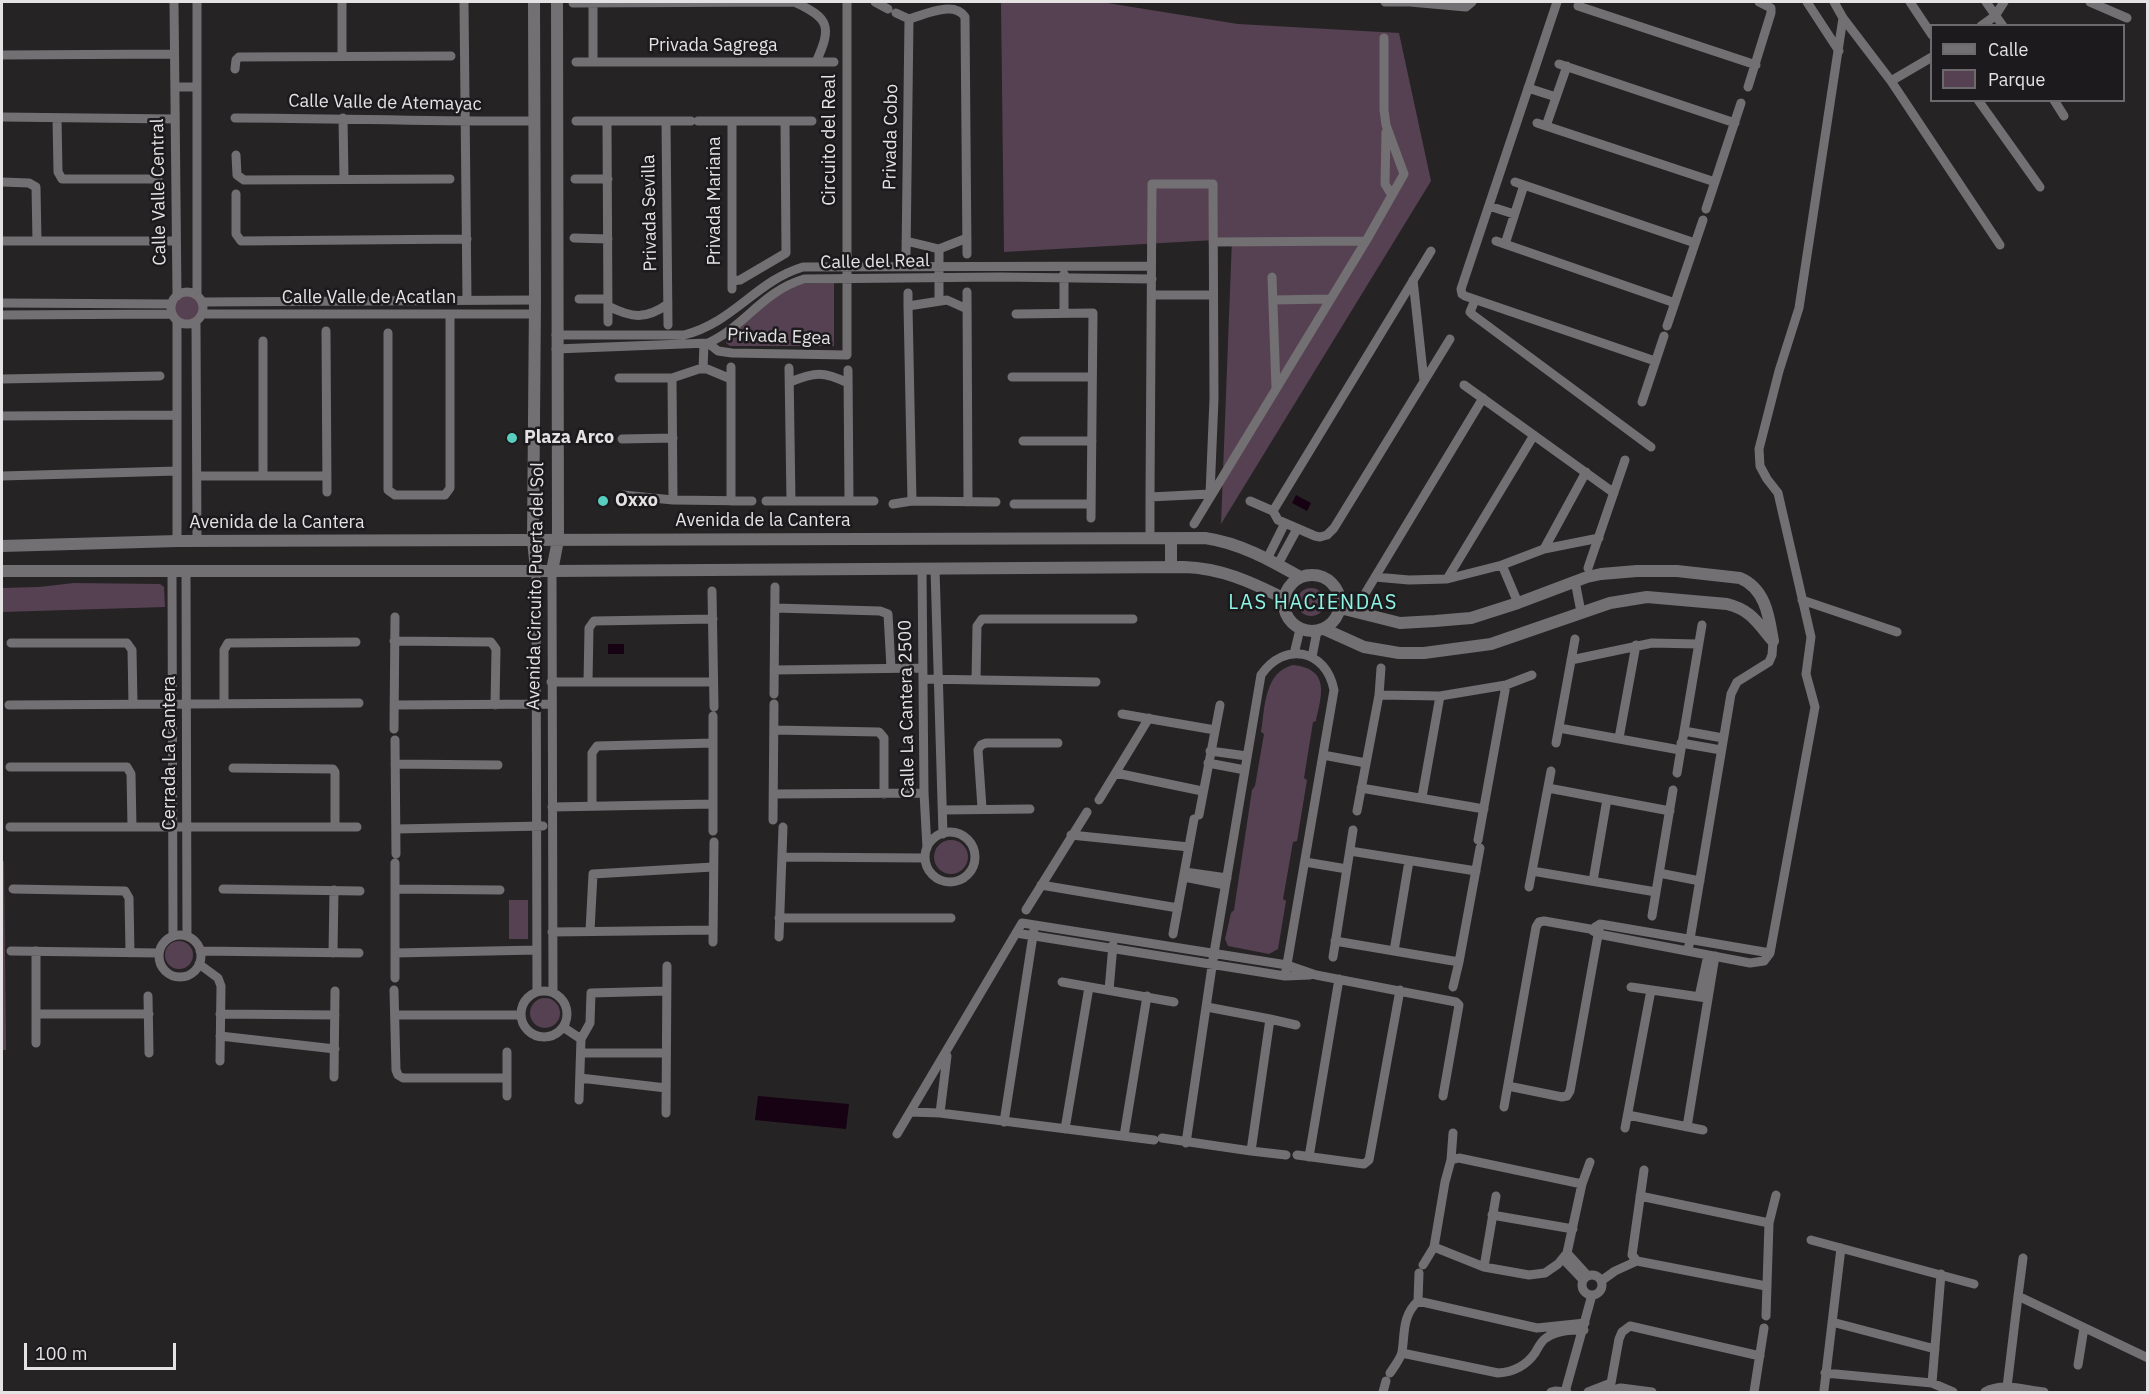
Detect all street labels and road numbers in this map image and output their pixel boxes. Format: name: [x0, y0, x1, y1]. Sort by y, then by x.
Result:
street label: Privada Sagrega: [648, 35, 778, 57]
street label: Circuito del Real: [819, 74, 841, 206]
street label: Privada Cobo: [879, 84, 903, 190]
street label: Calle Valle de Atemayac: [288, 91, 482, 115]
street label: Calle Valle Central: [147, 118, 171, 266]
street label: Privada Mariana: [704, 136, 726, 266]
street label: Privada Sevilla: [638, 154, 662, 272]
street label: Calle del Real: [820, 250, 930, 274]
street label: Calle Valle de Acatlan: [282, 287, 456, 309]
street label: Privada Egea: [727, 324, 831, 350]
street label: Avenida Circuito Puerta del Sol: [523, 462, 549, 710]
street label: Avenida de la Cantera: [675, 510, 851, 532]
street label: Avenida de la Cantera: [189, 512, 365, 534]
street label: Calle La Cantera 2500: [895, 620, 919, 798]
street label: Cerrada La Cantera: [159, 676, 181, 830]

